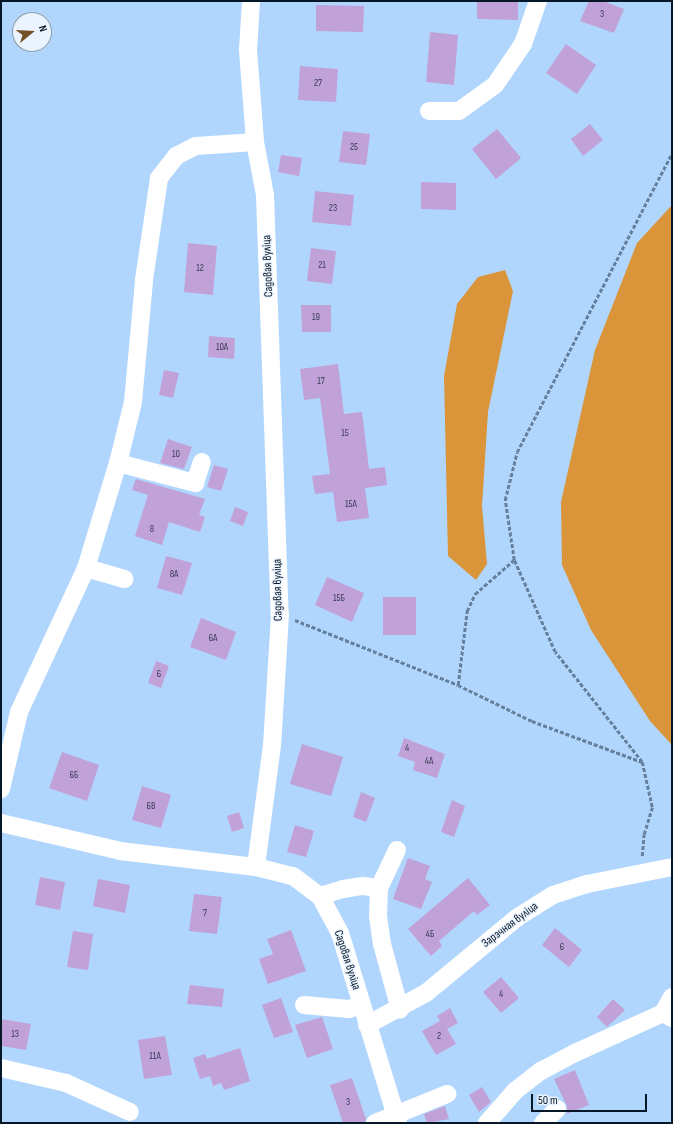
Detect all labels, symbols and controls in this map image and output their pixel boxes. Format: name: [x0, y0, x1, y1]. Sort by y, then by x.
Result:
house number: 3: [600, 9, 604, 21]
north arrow: [12, 12, 52, 52]
text: N: [36, 24, 50, 33]
house number: 27: [314, 78, 322, 90]
house number: 25: [350, 142, 358, 154]
house number: 23: [329, 203, 337, 215]
street label: Садовая вуліца: [260, 235, 276, 297]
house number: 21: [318, 260, 326, 272]
house number: 12: [196, 263, 204, 275]
house number: 19: [312, 312, 320, 324]
house number: 10А: [216, 342, 228, 354]
house number: 17: [317, 376, 325, 388]
house number: 15: [341, 428, 349, 440]
house number: 10: [172, 449, 180, 461]
house number: 15А: [345, 499, 357, 511]
house number: 8: [150, 524, 154, 536]
street label: Садовая вуліца: [270, 559, 286, 621]
house number: 8А: [170, 569, 178, 581]
house number: 15Б: [333, 593, 345, 605]
house number: 6А: [209, 633, 217, 645]
house number: 6: [157, 669, 161, 681]
house number: 4: [405, 743, 409, 755]
house number: 4А: [425, 756, 433, 768]
house number: 6Б: [70, 770, 78, 782]
house number: 6В: [147, 801, 155, 813]
street label: Зарэчная вуліца: [479, 899, 541, 951]
house number: 7: [203, 908, 207, 920]
street label: Садовая вуліца: [331, 928, 363, 992]
house number: 4Б: [426, 929, 434, 941]
house number: 6: [560, 942, 564, 954]
house number: 4: [499, 989, 503, 1001]
house number: 13: [11, 1029, 19, 1041]
house number: 2: [437, 1031, 441, 1043]
house number: 11А: [149, 1051, 161, 1063]
scale bar: [533, 1086, 649, 1112]
text: 50 m: [538, 1093, 558, 1108]
house number: 3: [346, 1097, 350, 1109]

